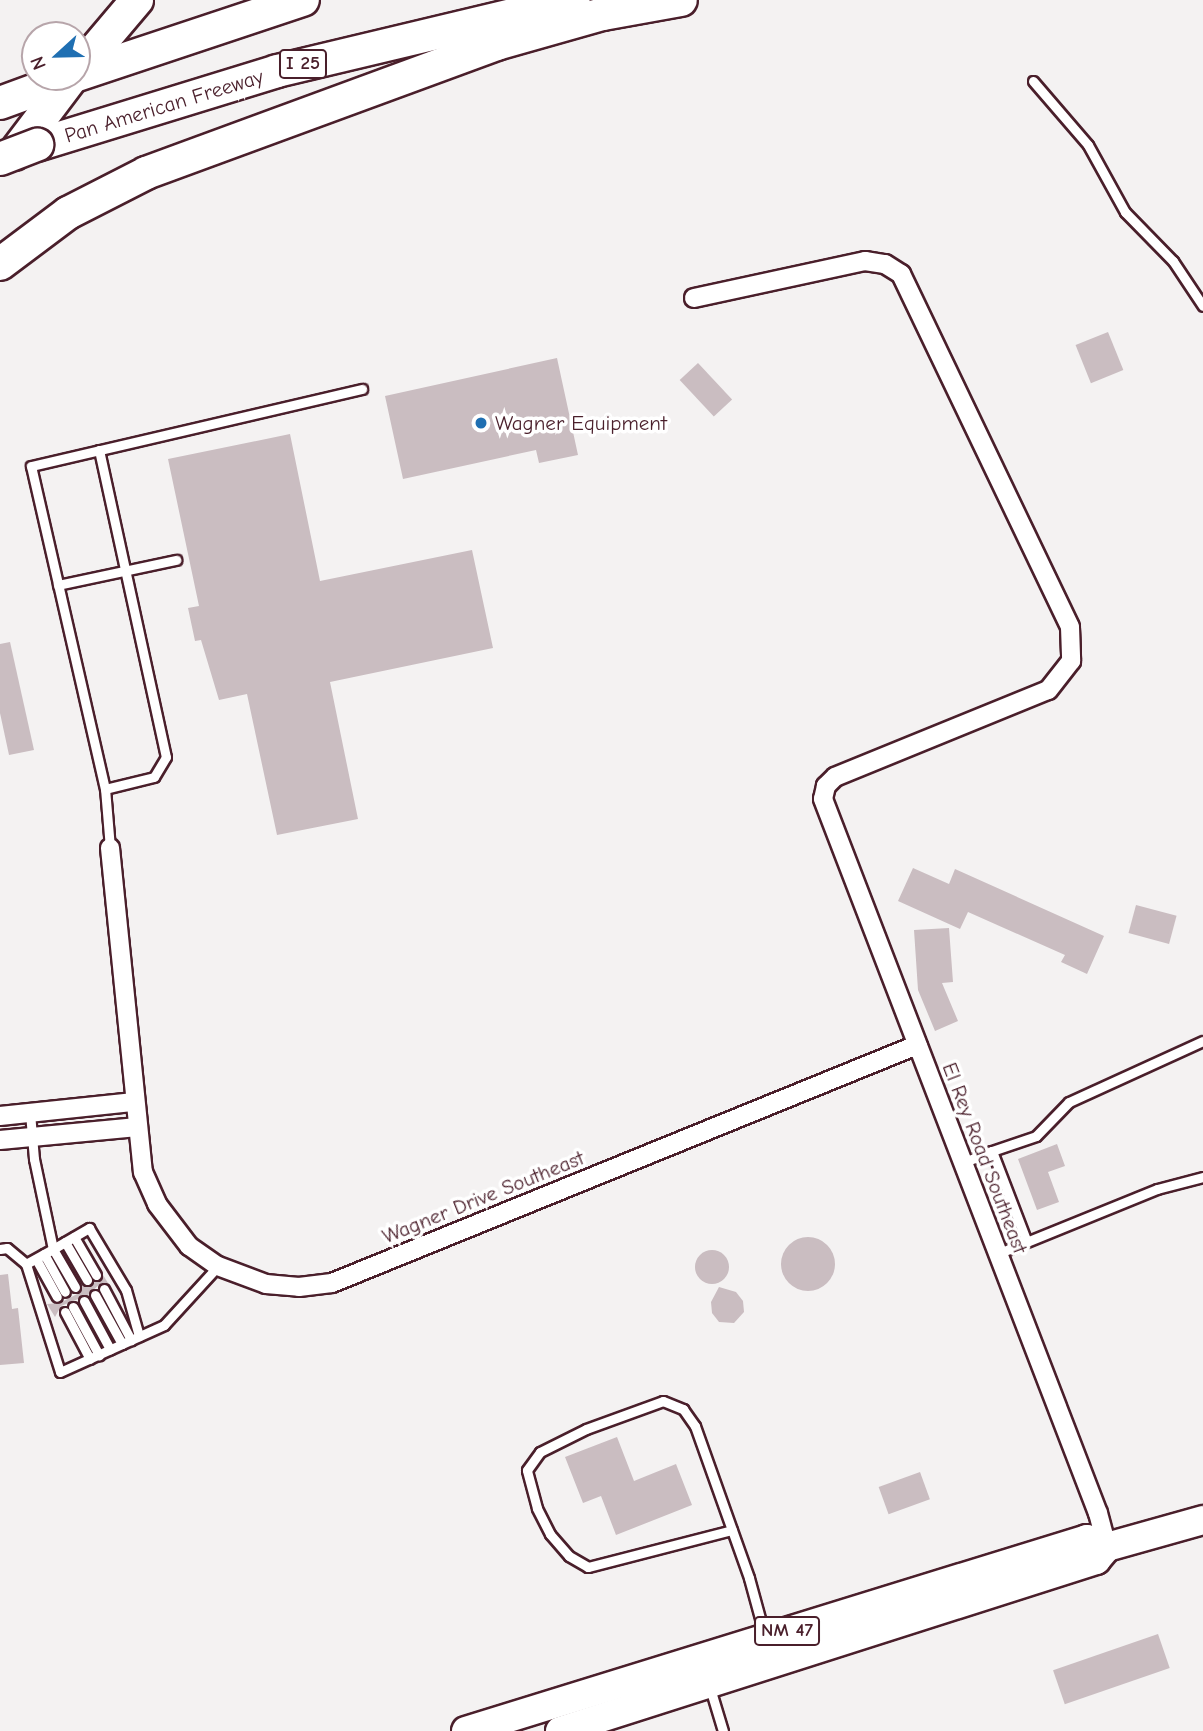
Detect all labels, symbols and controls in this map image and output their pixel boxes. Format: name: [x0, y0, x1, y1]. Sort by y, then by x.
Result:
north arrow: [21, 21, 91, 91]
road number: I 25: [278, 48, 328, 80]
text: N: [26, 53, 51, 73]
street label: Pan American Freeway: [62, 64, 266, 148]
place label: Wagner Equipment: [495, 410, 667, 436]
marker: Wagner Equipment: [473, 415, 489, 431]
street label: El Rey Road Southeast: [937, 1059, 1033, 1257]
street label: Wagner Drive Southeast: [379, 1145, 587, 1249]
road number: NM 47: [754, 1616, 820, 1646]

